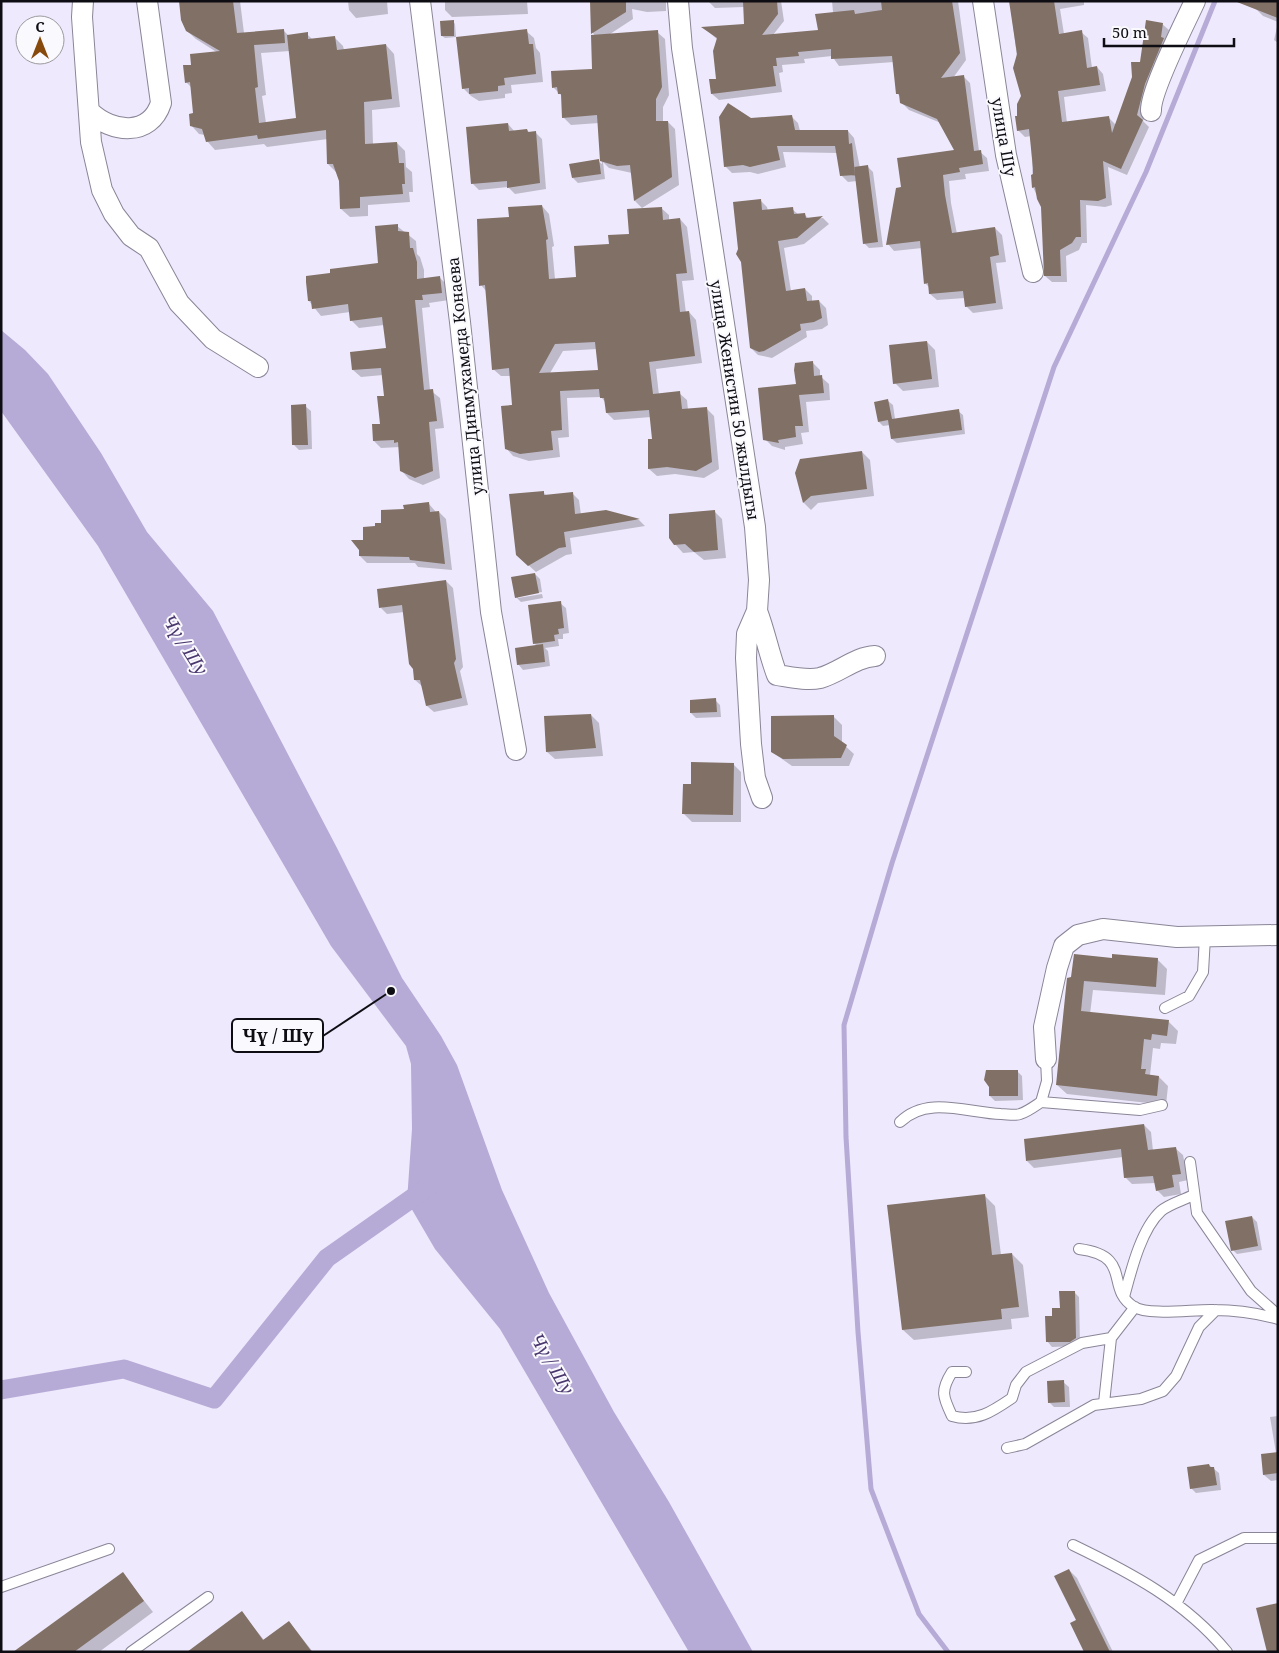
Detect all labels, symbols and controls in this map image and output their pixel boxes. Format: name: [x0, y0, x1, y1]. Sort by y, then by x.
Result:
north arrow: [15, 15, 65, 65]
scale bar: [1104, 15, 1234, 47]
text: С: [35, 17, 45, 36]
text: 50 m: [1112, 22, 1147, 42]
street label: улица Шу: [986, 96, 1022, 179]
street label: улица Динмухамеда Конаева: [442, 256, 488, 496]
street label: улица Женистин 50 жылдыгы: [705, 278, 765, 522]
water label: Чү / Шу: [158, 610, 214, 679]
callout: Чү / Шу: [232, 1019, 323, 1052]
text: Чү / Шу: [243, 1023, 314, 1047]
water label: Чү / Шу: [526, 1328, 580, 1399]

